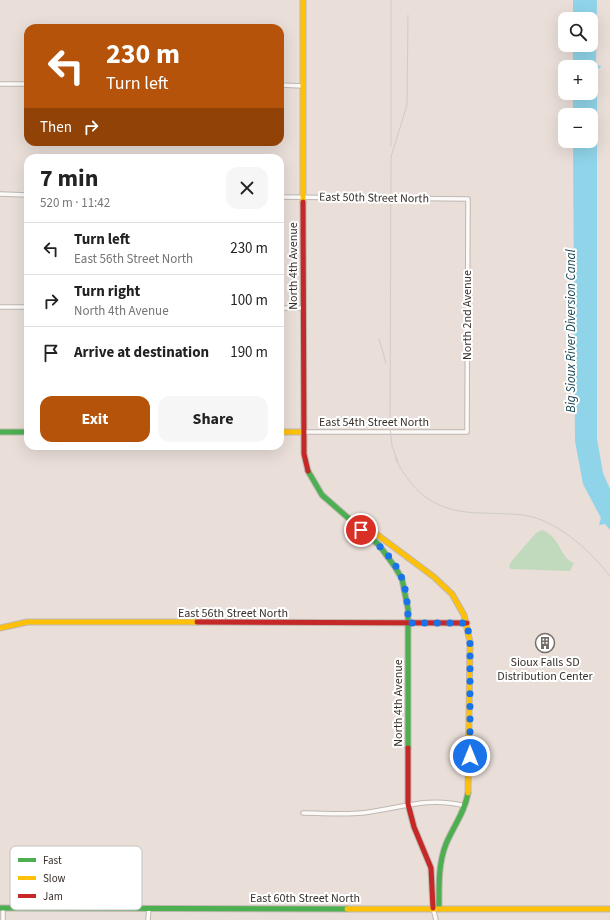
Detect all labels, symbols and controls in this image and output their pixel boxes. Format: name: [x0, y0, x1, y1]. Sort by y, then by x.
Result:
map controls: [558, 12, 598, 148]
button: search: [558, 12, 598, 52]
text: 230 m: [106, 34, 180, 74]
icon: left: [40, 40, 92, 92]
button: +: [558, 60, 598, 100]
text: Turn left: [106, 71, 168, 96]
button: −: [558, 108, 598, 148]
icon: right: [80, 116, 102, 138]
text: Then: [40, 117, 72, 138]
text: 7 min: [40, 161, 98, 196]
button: close: [226, 167, 268, 209]
street label: East 50th Street North: [319, 189, 429, 207]
text: 520 m · 11:42: [40, 194, 110, 212]
street label: North 4th Avenue: [285, 222, 302, 310]
text: Turn left: [74, 229, 130, 250]
icon: left: [40, 238, 62, 260]
text: 230 m: [230, 238, 268, 259]
water label: Big Sioux River Diversion Canal: [562, 249, 580, 413]
text: East 56th Street North: [74, 250, 193, 268]
street label: North 2nd Avenue: [459, 270, 476, 360]
text: Turn right: [74, 281, 140, 302]
icon: right: [40, 290, 62, 312]
text: 100 m: [230, 290, 268, 311]
text: North 4th Avenue: [74, 302, 169, 320]
icon: arrive: [40, 342, 62, 364]
text: Arrive at destination: [74, 342, 209, 363]
text: 190 m: [230, 342, 268, 363]
button: Exit: [40, 396, 150, 442]
button: Share: [158, 396, 268, 442]
street label: East 54th Street North: [319, 414, 429, 431]
pin: [344, 513, 378, 547]
icon: arrive: [350, 519, 372, 541]
street label: East 56th Street North: [178, 605, 288, 622]
building icon: Sioux Falls SD Distribution Center: [534, 632, 556, 654]
place label: Sioux Falls SD Distribution Center: [497, 654, 593, 685]
street label: North 4th Avenue: [390, 659, 407, 747]
position arrow: [449, 735, 491, 777]
legend: [10, 846, 142, 910]
text: Fast: [43, 853, 62, 868]
text: Slow: [43, 871, 66, 886]
text: Jam: [43, 889, 63, 904]
street label: East 60th Street North: [250, 890, 360, 907]

